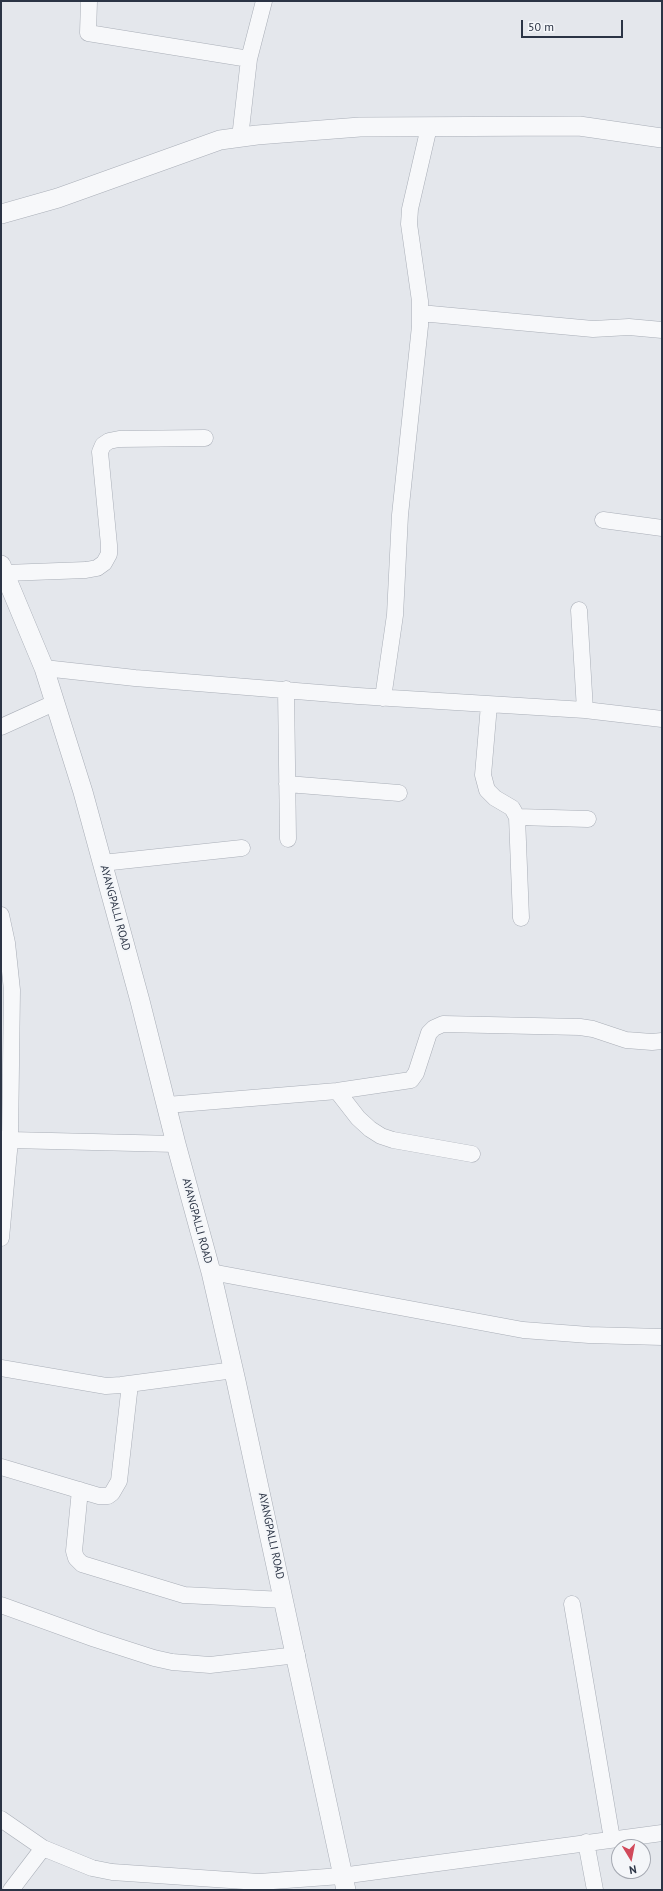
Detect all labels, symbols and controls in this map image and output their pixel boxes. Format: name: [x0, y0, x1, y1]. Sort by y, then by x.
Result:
scale bar: [523, 12, 625, 38]
text: 50 m: [528, 19, 554, 34]
street label: AYANGPALLI ROAD: [97, 864, 133, 952]
street label: AYANGPALLI ROAD: [179, 1177, 215, 1265]
street label: AYANGPALLI ROAD: [255, 1492, 287, 1580]
north arrow: [611, 1839, 651, 1879]
text: N: [628, 1862, 638, 1877]

